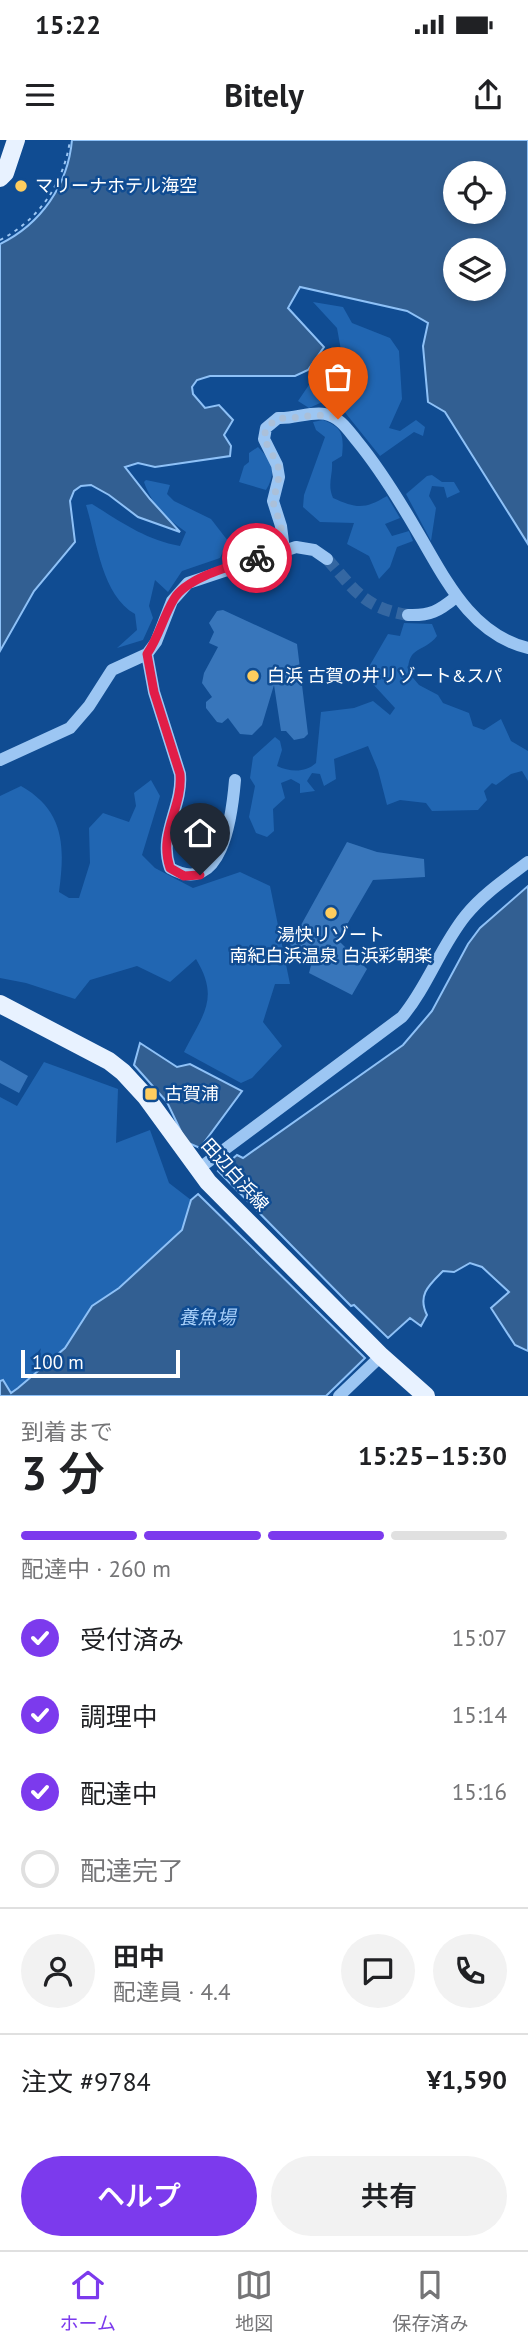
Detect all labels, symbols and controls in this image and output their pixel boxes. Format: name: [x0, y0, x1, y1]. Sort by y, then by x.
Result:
text: 15:22: [35, 8, 101, 41]
text: Bitely: [224, 74, 304, 116]
icon: menu: [21, 76, 59, 114]
icon: share: [469, 76, 507, 114]
map controls: [443, 161, 506, 301]
button: locate: [443, 161, 506, 224]
place label: マリーナホテル海空: [35, 174, 197, 197]
marker: マリーナホテル海空: [13, 178, 29, 194]
button: layers: [443, 238, 506, 301]
pin: [308, 347, 368, 419]
icon: bag: [319, 358, 357, 396]
courier: [222, 523, 292, 593]
icon: bike: [238, 539, 276, 577]
place label: 白浜 古賀の井リゾート&スパ: [267, 664, 502, 687]
marker: 白浜 古賀の井リゾート&スパ: [245, 668, 261, 684]
pin: [170, 803, 230, 875]
icon: home: [181, 814, 219, 852]
marker: 湯快リゾート 南紀白浜温泉 白浜彩朝楽: [323, 905, 339, 921]
place label: 湯快リゾート 南紀白浜温泉 白浜彩朝楽: [230, 923, 432, 967]
place label: 古賀浦: [165, 1082, 219, 1105]
marker: 古賀浦: [143, 1086, 159, 1102]
street label: 田辺白浜線: [197, 1134, 274, 1216]
water label: 養魚場: [178, 1305, 237, 1329]
scale bar: [21, 1347, 180, 1379]
text: 100 m: [32, 1350, 84, 1374]
text: 到着まで: [21, 1417, 113, 1446]
text: 15:25–15:30: [358, 1439, 507, 1472]
text: 3 分: [21, 1443, 105, 1503]
text: 配達中 · 260 m: [21, 1554, 171, 1583]
icon: check: [21, 1619, 59, 1657]
text: 受付済み: [80, 1623, 184, 1656]
text: 15:07: [452, 1623, 507, 1652]
icon: check: [21, 1696, 59, 1734]
text: 調理中: [80, 1700, 158, 1733]
text: 15:14: [452, 1700, 507, 1729]
icon: check: [21, 1773, 59, 1811]
text: 配達中: [80, 1777, 158, 1810]
text: 15:16: [452, 1777, 507, 1806]
text: 配達完了: [80, 1854, 184, 1887]
button: person: [21, 1934, 95, 2008]
button: chat: [341, 1934, 415, 2008]
button: phone: [433, 1934, 507, 2008]
text: 田中: [113, 1940, 165, 1973]
text: 配達員 · 4.4: [113, 1977, 230, 2006]
text: ¥1,590: [427, 2063, 507, 2096]
text: 注文 #9784: [21, 2065, 151, 2098]
button: ヘルプ: [21, 2156, 257, 2236]
button: 共有: [271, 2156, 507, 2236]
tab: ホーム: [60, 2266, 116, 2335]
tab: 地図: [235, 2266, 273, 2335]
tab: 保存済み: [392, 2266, 468, 2335]

